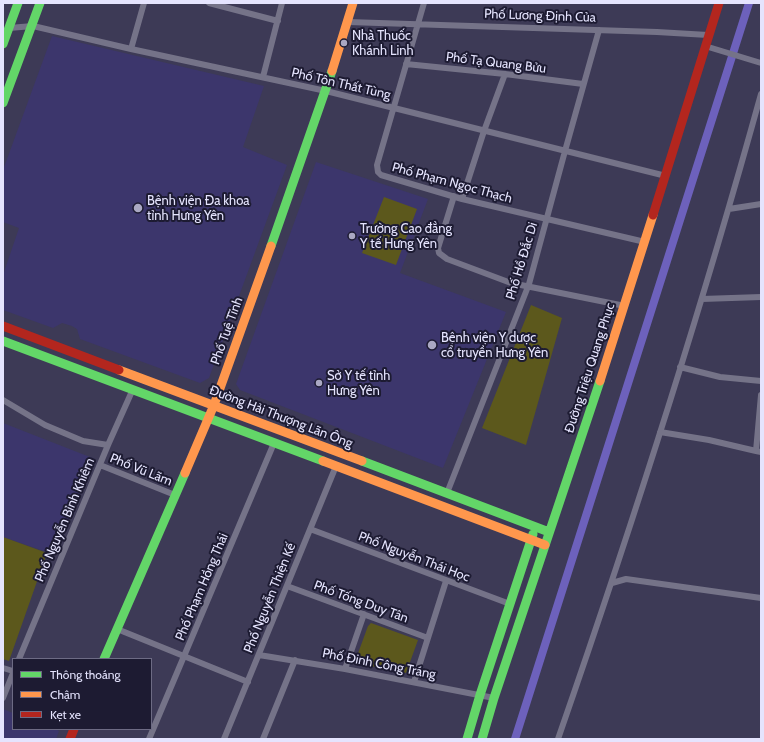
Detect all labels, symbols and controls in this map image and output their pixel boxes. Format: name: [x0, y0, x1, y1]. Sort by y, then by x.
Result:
street label: Phố Lương Định Của: [484, 6, 596, 26]
place label: Nhà Thuốc Khánh Linh: [352, 28, 413, 59]
marker: Nhà Thuốc Khánh Linh: [339, 38, 349, 48]
street label: Phố Tạ Quang Bửu: [445, 49, 547, 77]
street label: Phố Tôn Thất Tùng: [290, 65, 392, 103]
street label: Phố Phạm Ngọc Thạch: [390, 159, 514, 207]
place label: Bệnh viện Đa khoa tỉnh Hưng Yên: [147, 193, 250, 224]
marker: Bệnh viện Đa khoa tỉnh Hưng Yên: [132, 202, 144, 214]
street label: Phố Hồ Đắc Di: [503, 220, 541, 302]
place label: Trường Cao đẳng Y tế Hưng Yên: [360, 221, 452, 252]
marker: Trường Cao đẳng Y tế Hưng Yên: [347, 231, 357, 241]
street label: Phố Tuệ Tĩnh: [208, 295, 246, 367]
street label: Đường Triệu Quang Phục: [562, 301, 618, 435]
place label: Bệnh viện Y dược cổ truyền Hưng Yên: [441, 330, 548, 361]
marker: Bệnh viện Y dược cổ truyền Hưng Yên: [426, 339, 438, 351]
place label: Sở Y tế tỉnh Hưng Yên: [327, 368, 390, 399]
marker: Sở Y tế tỉnh Hưng Yên: [314, 378, 324, 388]
street label: Đường Hải Thượng Lãn Ông: [207, 382, 355, 452]
street label: Phố Vũ Lãm: [108, 450, 174, 490]
street label: Phố Nguyễn Bỉnh Khiêm: [32, 456, 98, 584]
street label: Phố Nguyễn Thái Học: [356, 529, 472, 585]
street label: Phố Phạm Hồng Thái: [172, 531, 232, 643]
street label: Phố Nguyễn Thiện Kế: [241, 541, 299, 655]
street label: Phố Tống Duy Tân: [312, 578, 410, 626]
street label: Phố Đinh Công Tráng: [321, 645, 437, 683]
legend: [12, 658, 152, 730]
text: Thông thoáng: [50, 667, 120, 682]
text: Chậm: [50, 687, 80, 702]
text: Kẹt xe: [50, 707, 81, 722]

